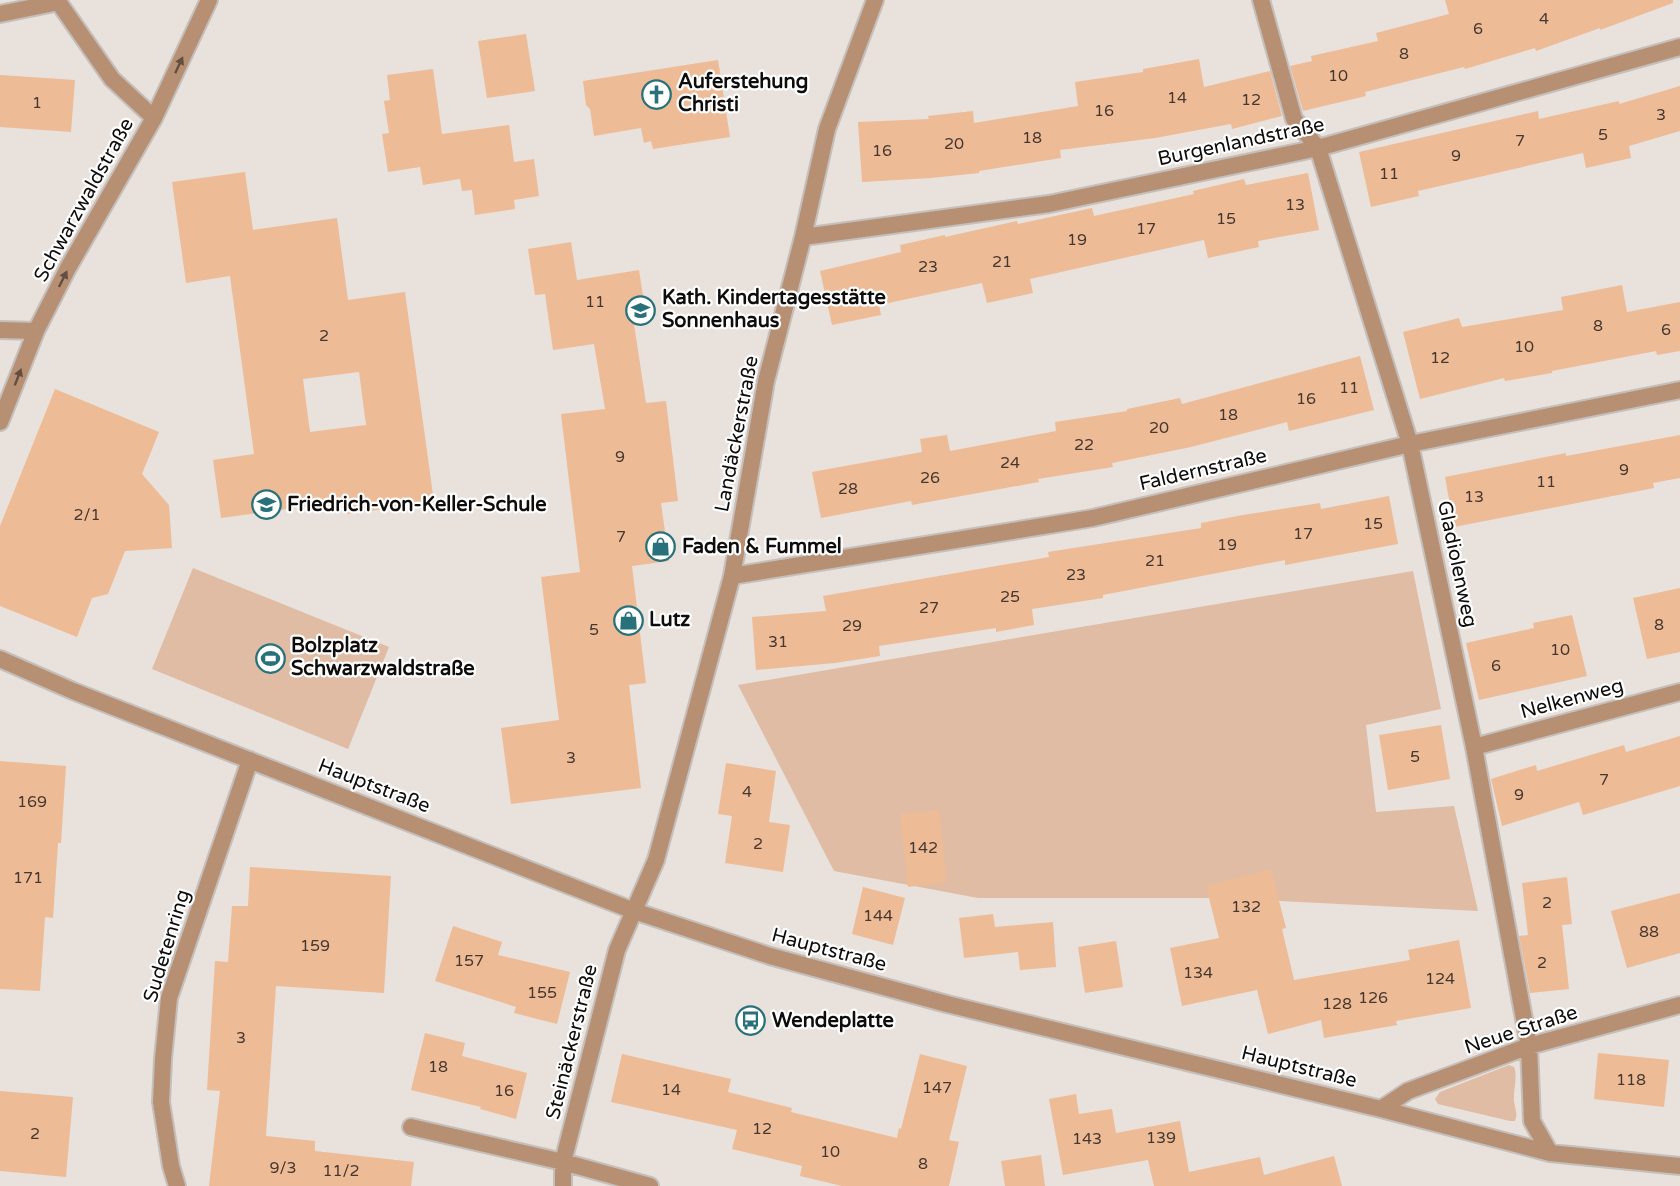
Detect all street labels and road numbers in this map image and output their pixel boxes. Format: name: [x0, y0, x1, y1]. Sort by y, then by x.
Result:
street label: Burgenlandstraße: [1155, 113, 1327, 171]
street label: Schwarzwaldstraße: [29, 114, 139, 286]
street label: Landäckerstraße: [710, 354, 764, 514]
street label: Faldernstraße: [1137, 444, 1269, 496]
street label: Gladiolenweg: [1432, 498, 1482, 630]
street label: Nelkenweg: [1518, 674, 1626, 724]
street label: Hauptstraße: [315, 754, 433, 818]
street label: Sudetenring: [138, 887, 196, 1005]
street label: Hauptstraße: [769, 923, 889, 977]
street label: Steinäckerstraße: [541, 962, 603, 1122]
street label: Neue Straße: [1461, 1000, 1581, 1060]
street label: Hauptstraße: [1239, 1041, 1359, 1093]

